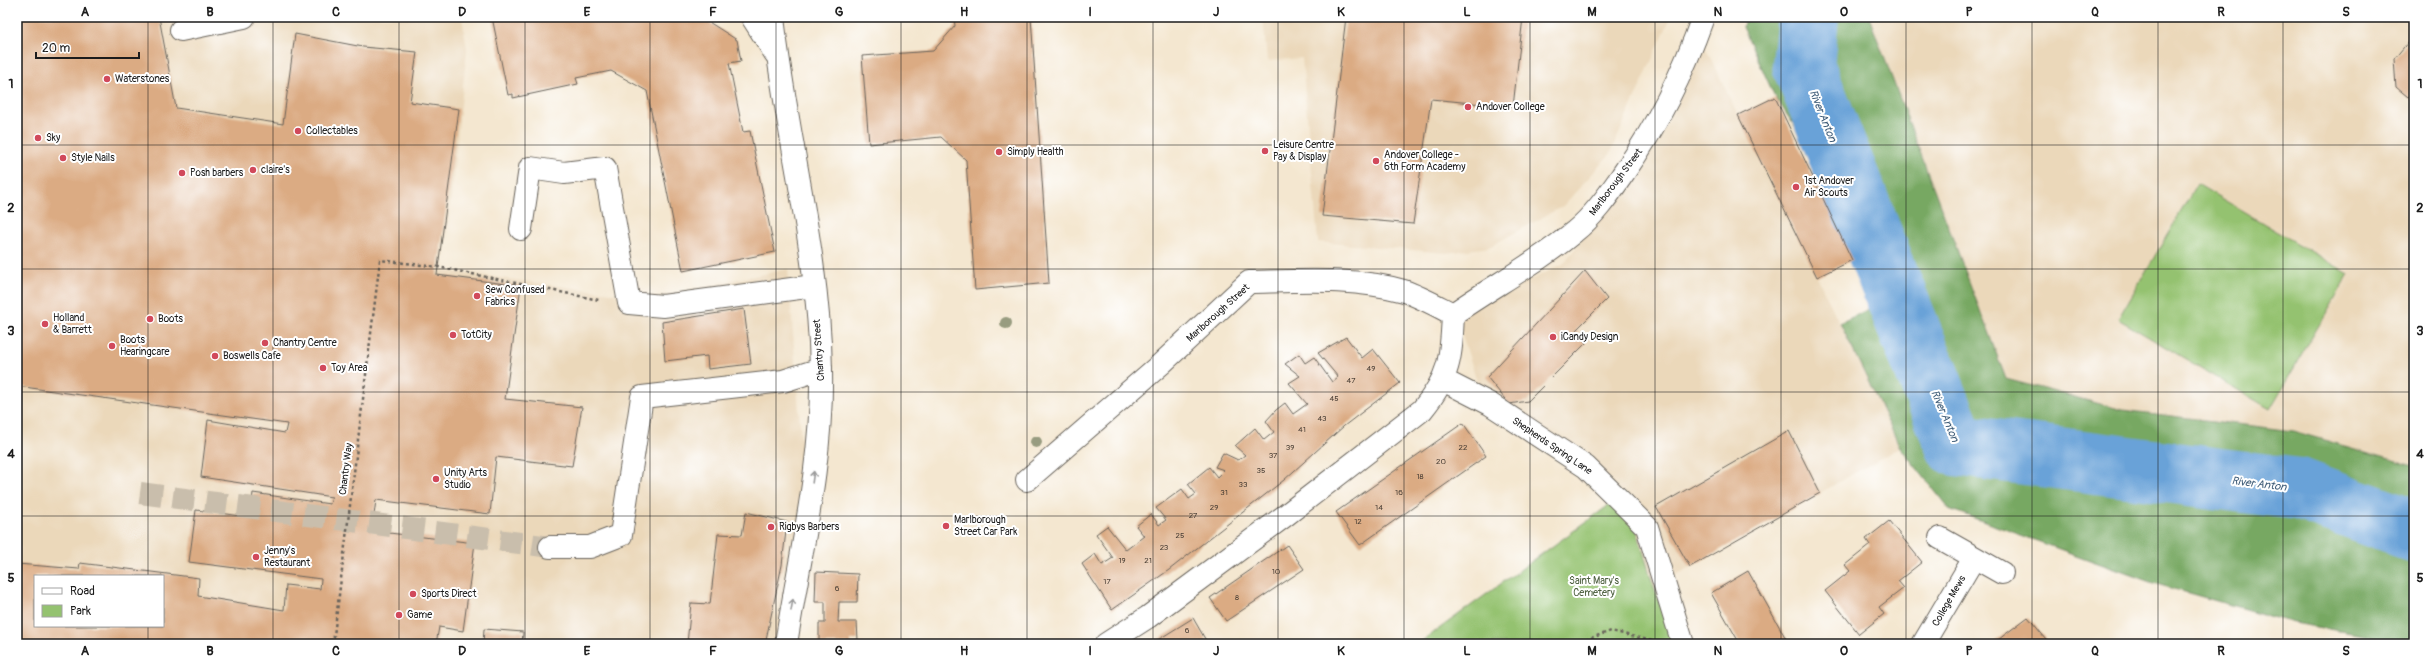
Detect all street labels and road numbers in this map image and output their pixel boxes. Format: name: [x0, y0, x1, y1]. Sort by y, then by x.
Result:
street label: Marlborough Street: [1587, 145, 1646, 218]
street label: Marlborough Street: [1184, 281, 1253, 345]
street label: Chantry Street: [811, 318, 827, 381]
street label: Shepherds Spring Lane: [1510, 415, 1594, 477]
street label: Chantry Way: [337, 442, 355, 496]
street label: College Mews: [1930, 573, 1969, 629]

